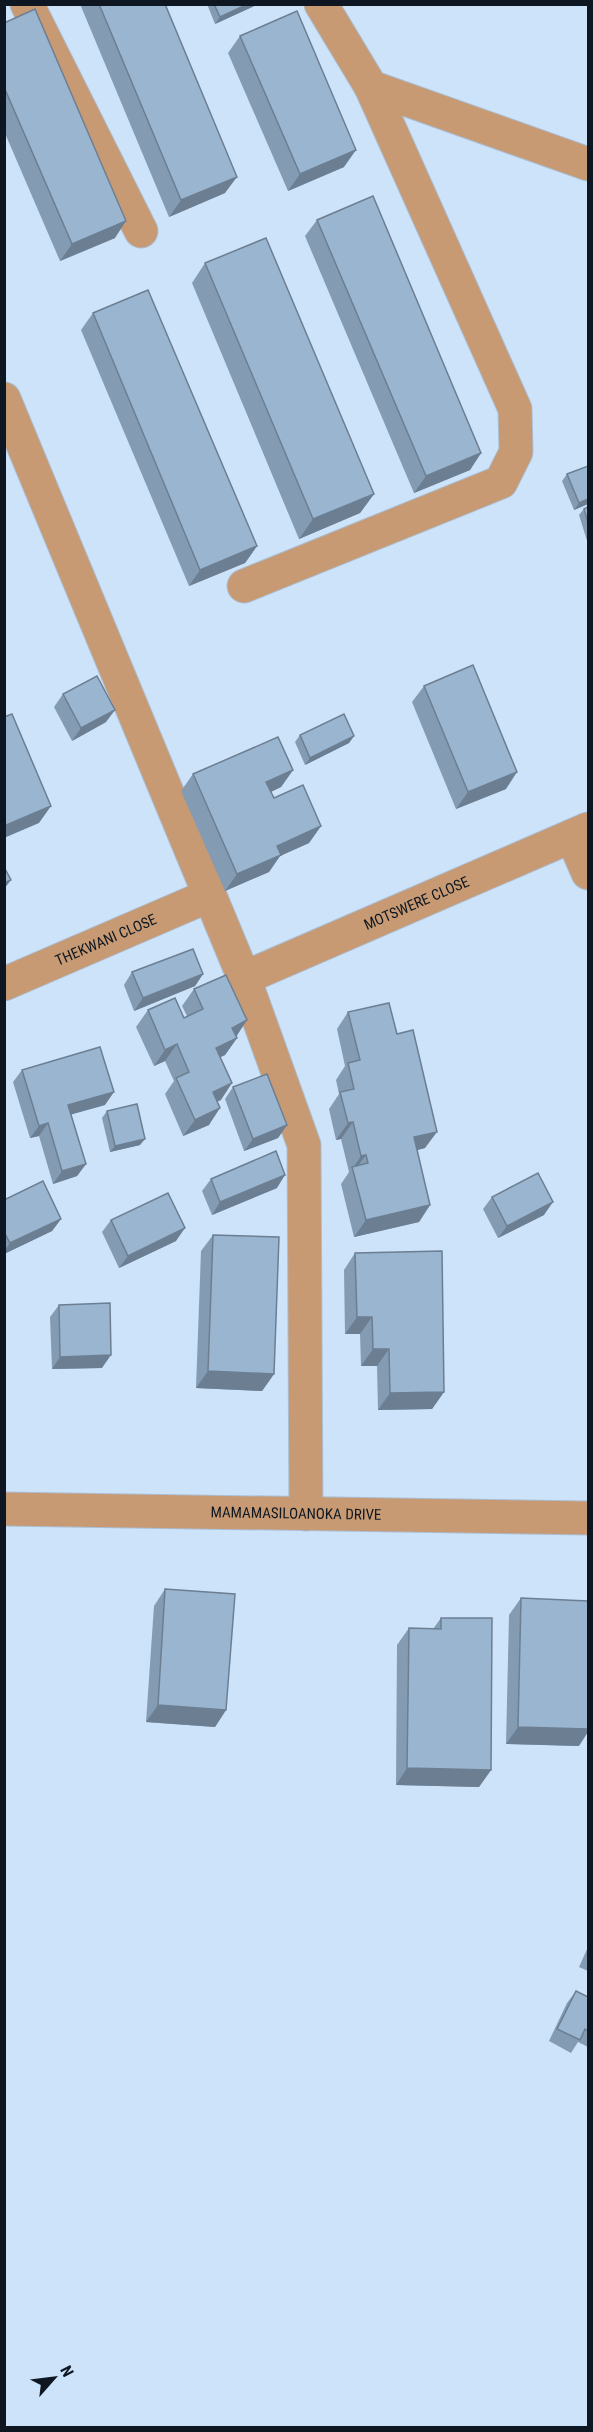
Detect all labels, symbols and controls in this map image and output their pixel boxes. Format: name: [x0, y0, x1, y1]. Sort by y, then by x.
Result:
street label: MOTSWERE CLOSE: [361, 873, 472, 934]
street label: THEKWANI CLOSE: [53, 910, 159, 970]
street label: MAMAMASILOANOKA DRIVE: [210, 1503, 382, 1524]
north arrow: [24, 2348, 84, 2408]
text: N: [56, 2362, 77, 2380]

